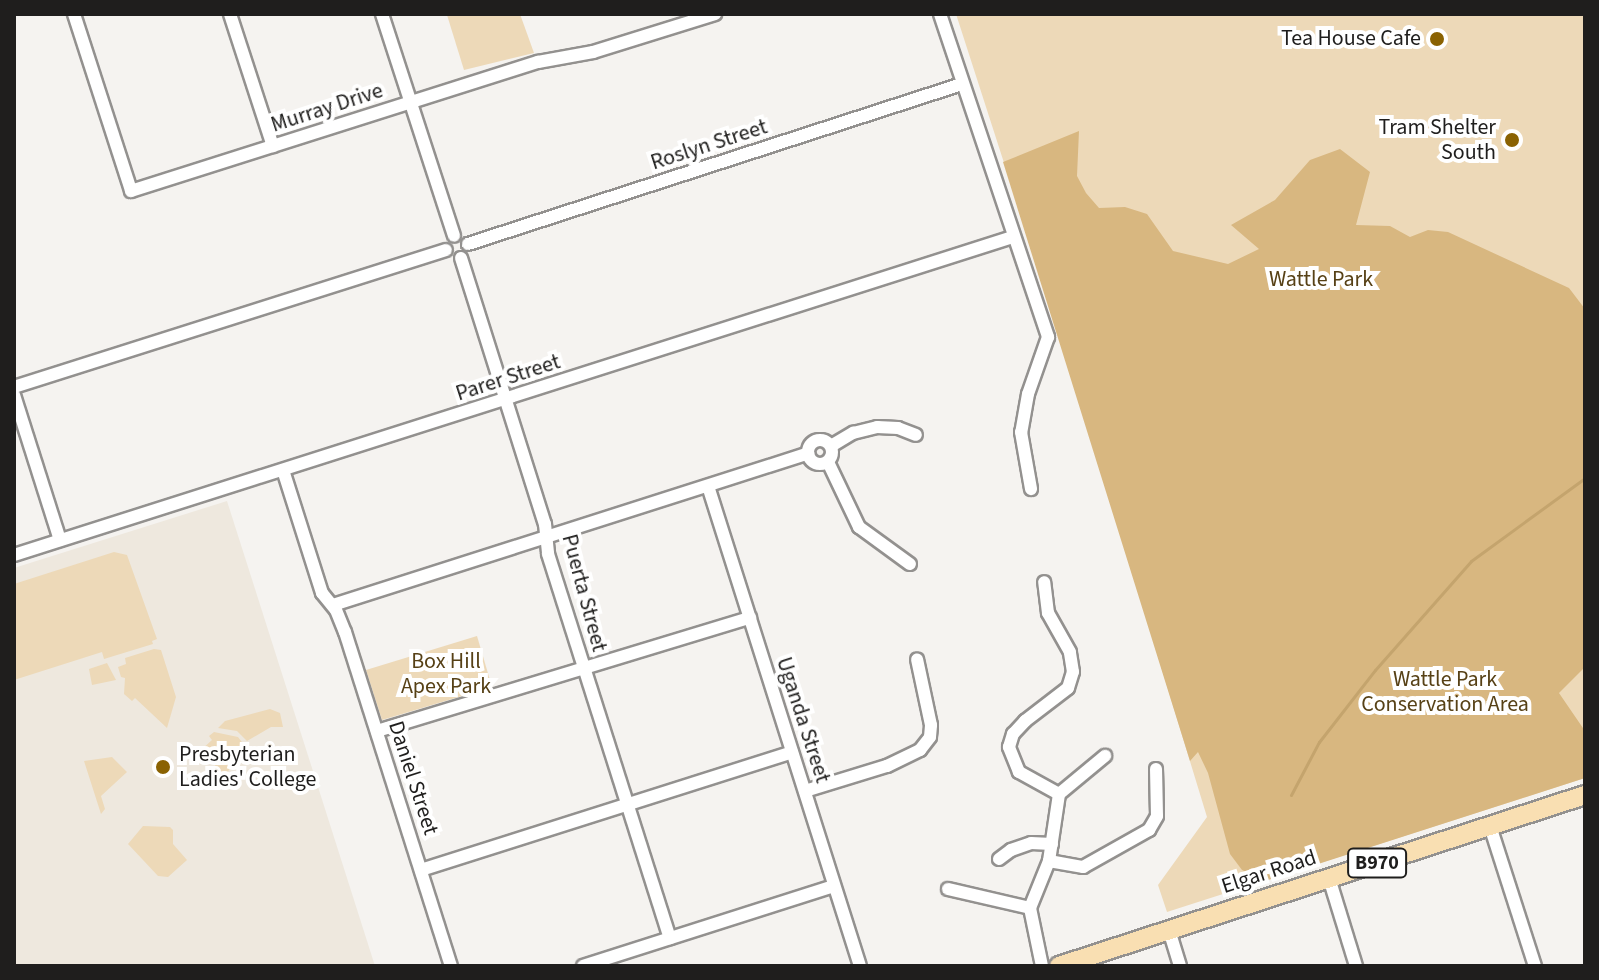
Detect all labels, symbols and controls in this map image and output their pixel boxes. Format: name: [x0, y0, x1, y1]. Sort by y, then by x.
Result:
place label: Tea House Cafe: [1281, 26, 1421, 52]
marker: Tea House Cafe: [1428, 30, 1446, 48]
street label: Murray Drive: [268, 77, 386, 139]
street label: Roslyn Street: [647, 114, 771, 176]
place label: Tram Shelter South: [1378, 114, 1496, 166]
marker: Tram Shelter South: [1503, 131, 1521, 149]
park label: Wattle Park: [1269, 267, 1373, 293]
street label: Parer Street: [453, 349, 563, 407]
street label: Puerta Street: [556, 531, 612, 655]
park label: Box Hill Apex Park: [401, 648, 491, 700]
street label: Uganda Street: [770, 654, 836, 786]
park label: Wattle Park Conservation Area: [1361, 666, 1529, 718]
street label: Daniel Street: [382, 718, 444, 838]
place label: Presbyterian Ladies' College: [179, 741, 317, 792]
marker: Presbyterian Ladies' College: [154, 758, 172, 776]
street label: Elgar Road: [1218, 844, 1320, 900]
road number: B970: [1347, 847, 1407, 879]

